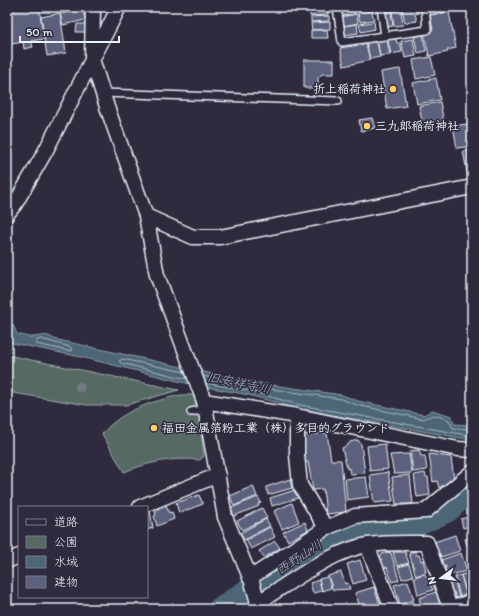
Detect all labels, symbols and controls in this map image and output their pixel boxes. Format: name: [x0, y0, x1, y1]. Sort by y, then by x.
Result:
scale bar: [20, 18, 119, 44]
text: 50 m: [26, 25, 52, 39]
place label: 折上稲荷神社: [313, 82, 385, 96]
marker: 折上稲荷神社: [388, 84, 398, 94]
place label: 三九郎稲荷神社: [375, 119, 459, 133]
marker: 三九郎稲荷神社: [362, 121, 372, 131]
water label: 旧安祥寺川: [206, 369, 272, 397]
place label: 福田金属箔粉工業（株）多目的グラウンド: [162, 421, 390, 435]
marker: 福田金属箔粉工業（株）多目的グラウンド: [149, 423, 159, 433]
legend: [18, 506, 148, 598]
text: 道路: [54, 515, 78, 529]
text: 公園: [54, 535, 78, 549]
water label: 西野山川: [273, 537, 325, 577]
text: 水域: [54, 555, 78, 569]
north arrow: [421, 558, 461, 598]
text: 建物: [54, 575, 78, 589]
text: N: [425, 575, 439, 586]

